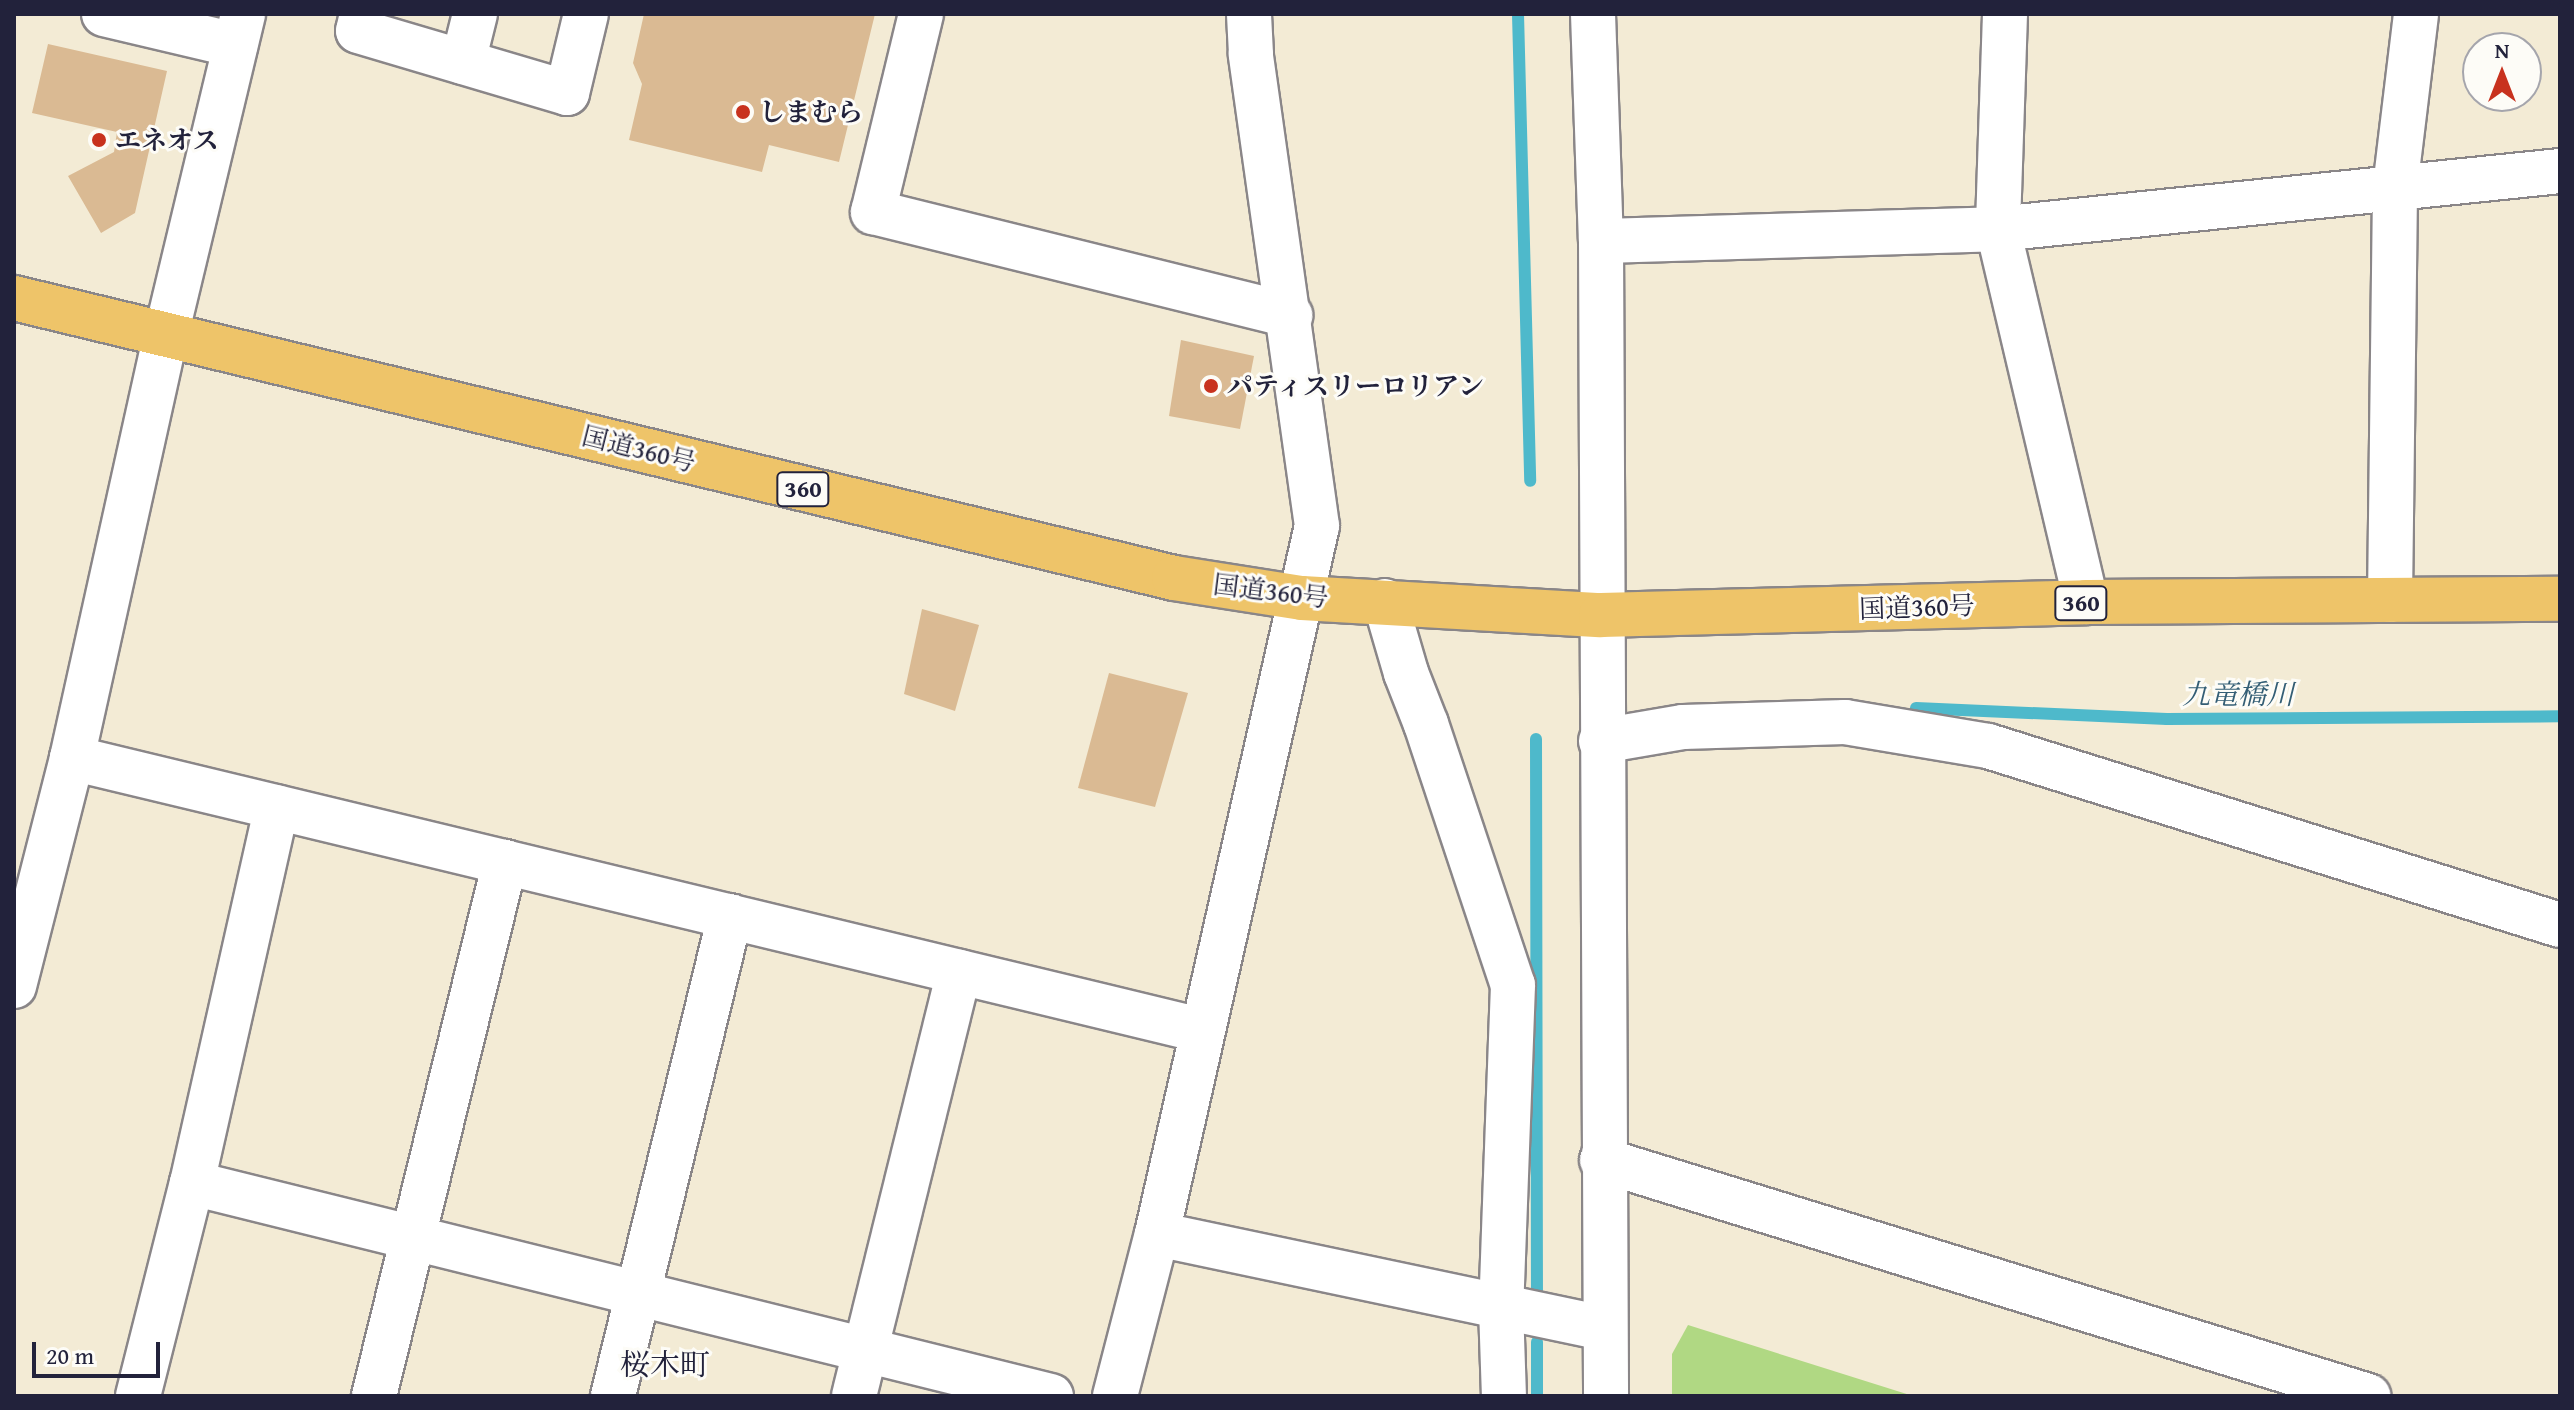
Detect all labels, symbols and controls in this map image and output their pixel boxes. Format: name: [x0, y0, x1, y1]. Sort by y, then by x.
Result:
north arrow: [2462, 32, 2542, 112]
text: N: [2495, 34, 2509, 66]
place label: しまむら: [759, 96, 863, 128]
marker: しまむら: [734, 103, 752, 121]
place label: エネオス: [115, 124, 219, 156]
marker: エネオス: [90, 131, 108, 149]
place label: パティスリーロリアン: [1227, 370, 1487, 402]
marker: パティスリーロリアン: [1202, 377, 1220, 395]
street label: 国道360号: [579, 420, 699, 478]
road number: 360: [775, 469, 831, 509]
street label: 国道360号: [1212, 568, 1330, 614]
road number: 360: [2053, 583, 2109, 623]
street label: 国道360号: [1859, 589, 1975, 625]
water label: 九竜橋川: [2182, 677, 2294, 711]
scale bar: [36, 1326, 164, 1376]
text: 20 m: [46, 1338, 94, 1373]
district label: 桜木町: [620, 1346, 710, 1382]

